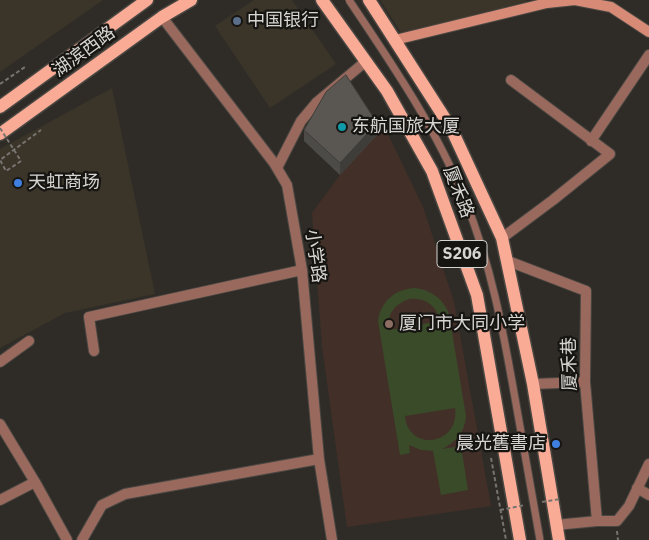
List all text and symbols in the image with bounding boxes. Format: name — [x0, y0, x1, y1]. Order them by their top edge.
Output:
place label: 中国银行 — [247, 10, 319, 32]
marker: 中国银行 — [231, 15, 243, 27]
street label: 湖滨西路 — [49, 22, 119, 82]
place label: 东航国旅大厦 — [352, 116, 460, 138]
marker: 东航国旅大厦 — [336, 121, 348, 133]
street label: 厦禾路 — [438, 163, 478, 221]
place label: 天虹商场 — [28, 172, 100, 194]
marker: 天虹商场 — [12, 177, 24, 189]
street label: 小学路 — [301, 228, 329, 284]
road number: S206 — [437, 240, 487, 268]
place label: 厦门市大同小学 — [399, 313, 525, 335]
marker: 厦门市大同小学 — [383, 318, 395, 330]
street label: 厦禾巷 — [559, 337, 581, 391]
place label: 晨光舊書店 — [456, 433, 546, 455]
marker: 晨光舊書店 — [550, 438, 562, 450]

